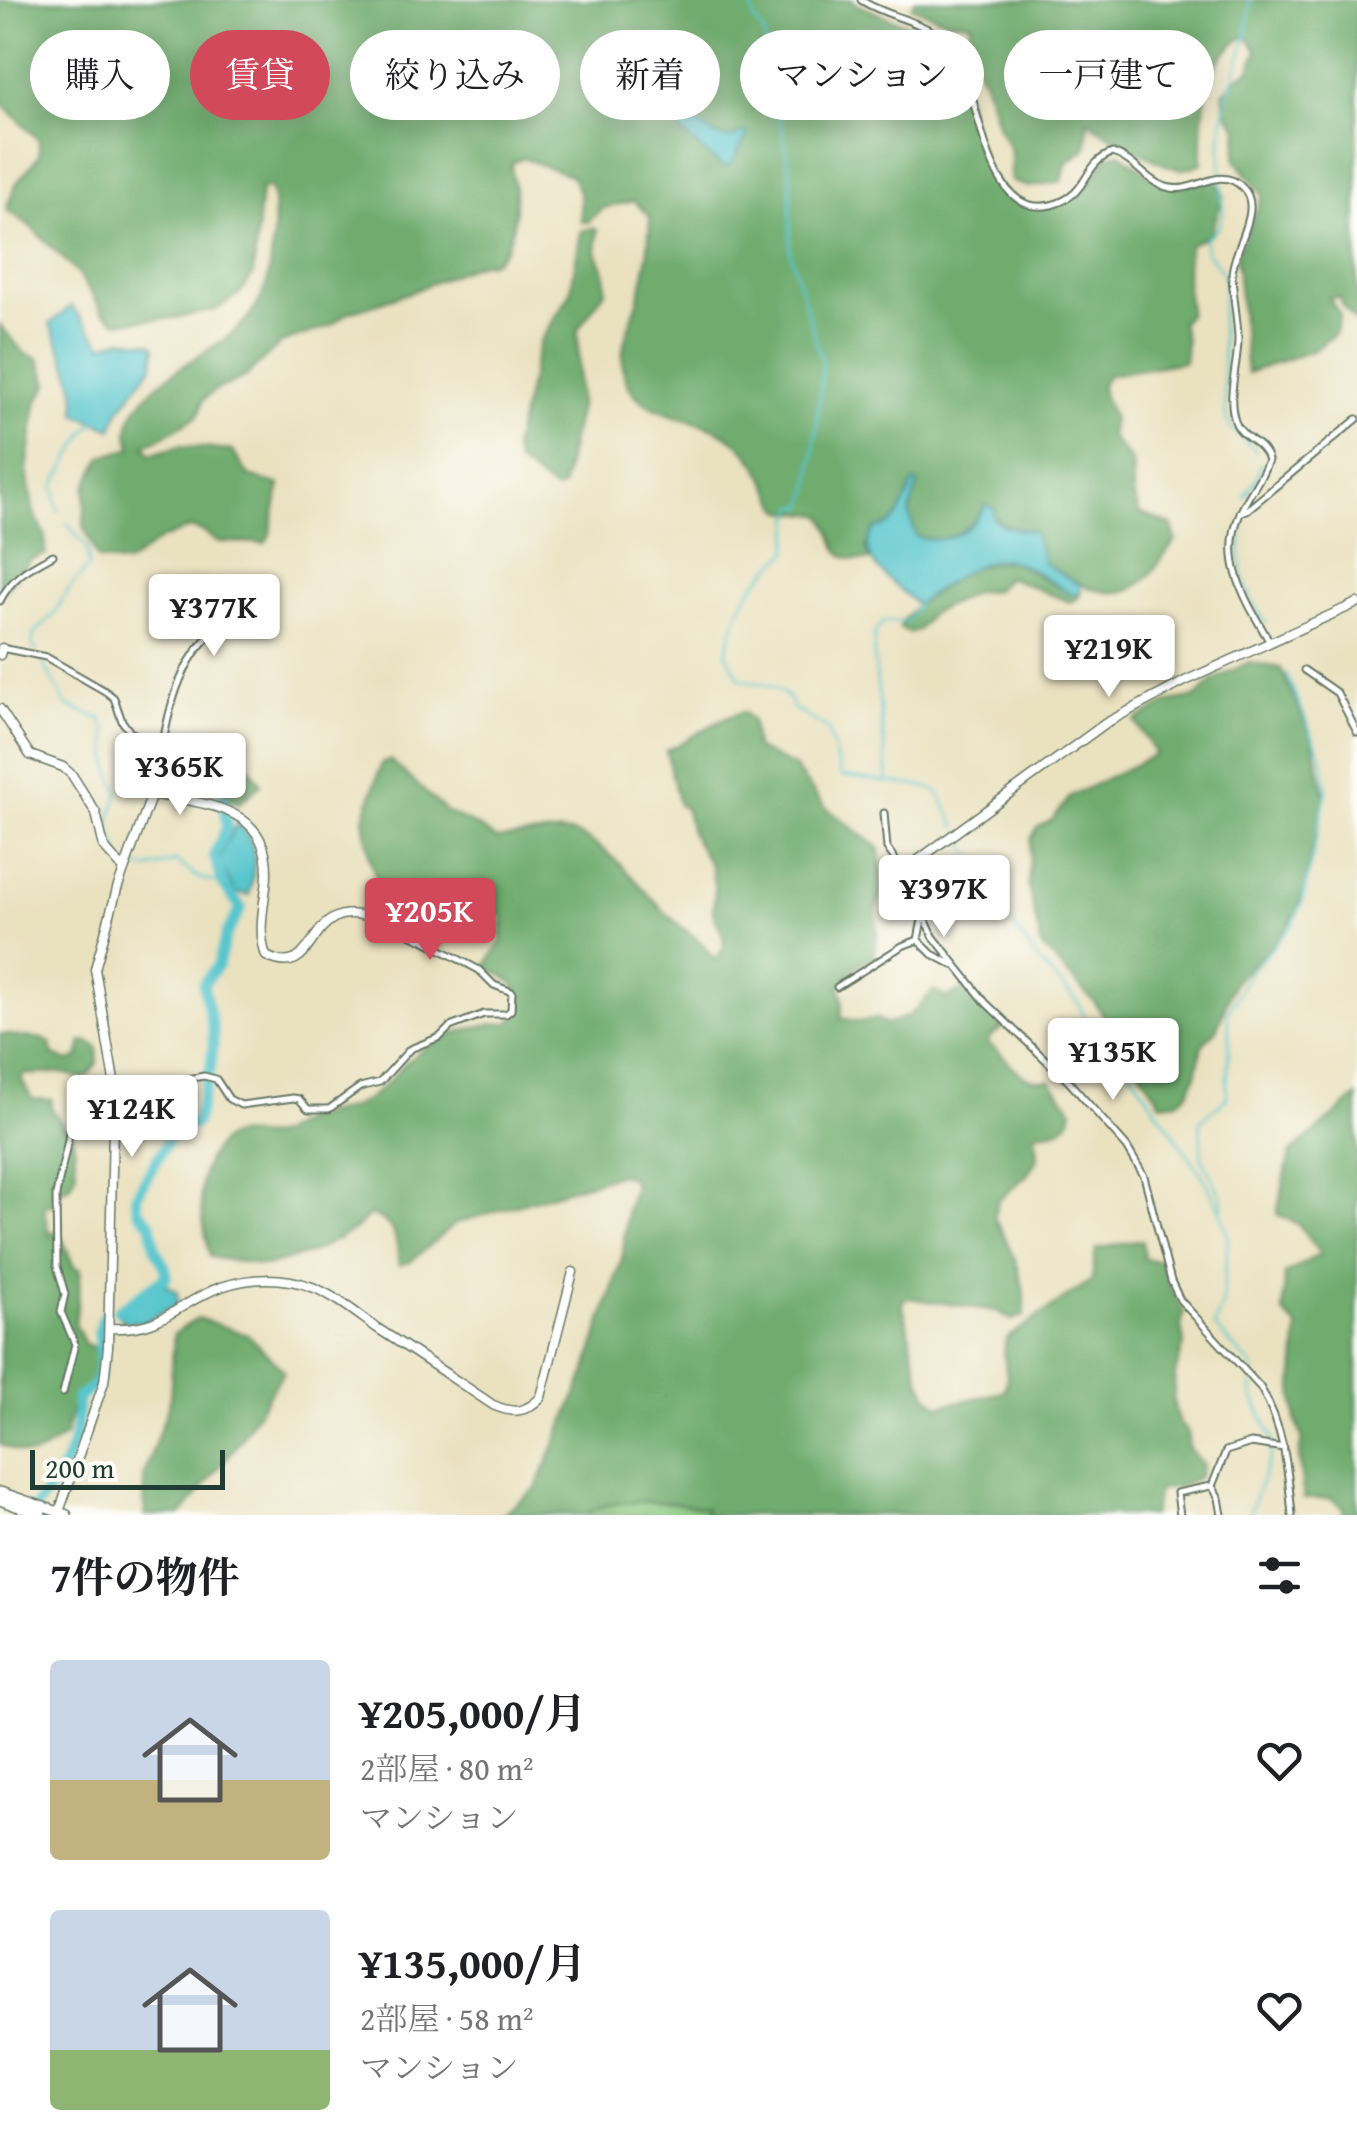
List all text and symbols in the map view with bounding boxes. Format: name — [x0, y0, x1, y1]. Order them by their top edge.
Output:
chip: 購入 — [30, 30, 170, 120]
chip: 賃貸 — [190, 30, 330, 120]
chip: 絞り込み — [350, 30, 560, 120]
chip: 新着 — [580, 30, 720, 120]
chip: マンション — [740, 30, 984, 120]
chip: 一戸建て — [1004, 30, 1214, 120]
pin: ¥377K — [144, 574, 284, 659]
text: ¥377K — [171, 583, 257, 630]
pin: ¥219K — [1039, 615, 1179, 700]
text: ¥219K — [1066, 624, 1152, 671]
pin: ¥365K — [110, 733, 250, 818]
text: ¥365K — [137, 742, 223, 789]
pin: ¥397K — [874, 855, 1014, 940]
text: ¥397K — [901, 864, 987, 911]
pin: ¥205K — [360, 878, 500, 963]
text: ¥205K — [387, 887, 473, 934]
pin: ¥135K — [1043, 1018, 1183, 1103]
text: ¥135K — [1070, 1027, 1156, 1074]
pin: ¥124K — [62, 1075, 202, 1160]
text: ¥124K — [89, 1084, 175, 1131]
scale bar — [30, 1445, 225, 1490]
text: 200 m — [45, 1447, 114, 1488]
text: 7件の物件 — [50, 1546, 240, 1607]
icon: filters — [1252, 1548, 1307, 1603]
text: ¥205,000/月 — [360, 1682, 586, 1743]
icon: home — [130, 1700, 250, 1820]
icon: heart — [1252, 1733, 1307, 1788]
text: 2部屋 · 80 m² — [360, 1745, 534, 1792]
text: マンション — [360, 1794, 519, 1841]
text: ¥135,000/月 — [360, 1932, 586, 1993]
icon: home — [130, 1950, 250, 2070]
icon: heart — [1252, 1983, 1307, 2038]
text: 2部屋 · 58 m² — [360, 1995, 534, 2042]
text: マンション — [360, 2044, 519, 2091]

